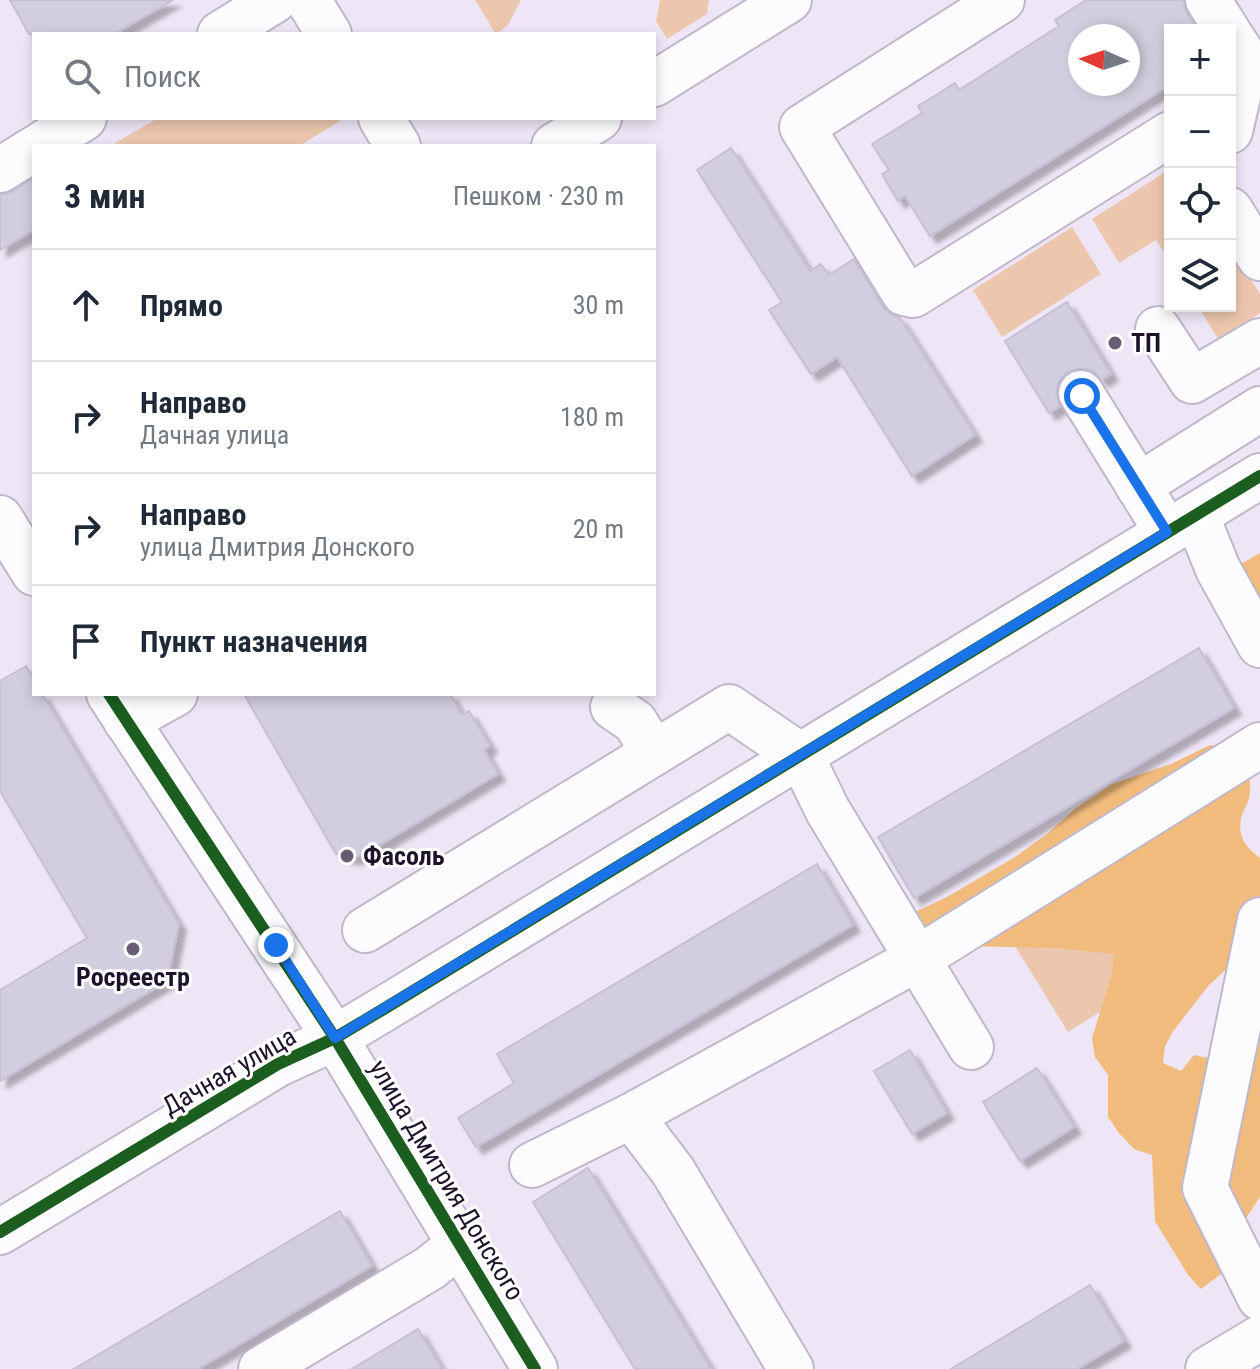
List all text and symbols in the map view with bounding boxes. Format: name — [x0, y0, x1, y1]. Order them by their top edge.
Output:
north arrow — [1068, 24, 1140, 96]
map controls — [1164, 24, 1236, 312]
button: + — [1164, 24, 1236, 96]
search box — [32, 32, 656, 120]
icon: search — [60, 54, 104, 98]
text: Поиск — [124, 59, 201, 94]
button: − — [1164, 96, 1236, 168]
button: locate — [1164, 168, 1236, 240]
text: 3 мин — [64, 176, 146, 216]
text: Пешком · 230 m — [453, 181, 624, 211]
button: layers — [1164, 240, 1236, 312]
icon: ahead — [64, 283, 108, 327]
text: Прямо — [140, 288, 223, 323]
text: 30 m — [573, 290, 624, 320]
place label: ТП — [1131, 328, 1161, 358]
marker: ТП — [1106, 334, 1124, 352]
route start — [1064, 378, 1100, 414]
text: Направо — [140, 385, 246, 420]
icon: right — [64, 395, 108, 439]
text: 180 m — [560, 402, 624, 432]
text: Дачная улица — [140, 420, 289, 450]
text: Направо — [140, 497, 246, 532]
icon: right — [64, 507, 108, 551]
text: 20 m — [573, 514, 624, 544]
text: улица Дмитрия Донского — [140, 532, 415, 562]
icon: arrive — [64, 619, 108, 663]
text: Пункт назначения — [140, 624, 368, 659]
place label: Фасоль — [363, 841, 445, 871]
marker: Фасоль — [338, 847, 356, 865]
route end — [258, 927, 294, 963]
marker: Росреестр — [124, 940, 142, 958]
place label: Росреестр — [76, 962, 190, 992]
street label: Дачная улица — [157, 1021, 301, 1121]
street label: улица Дмитрия Донского — [363, 1054, 531, 1306]

